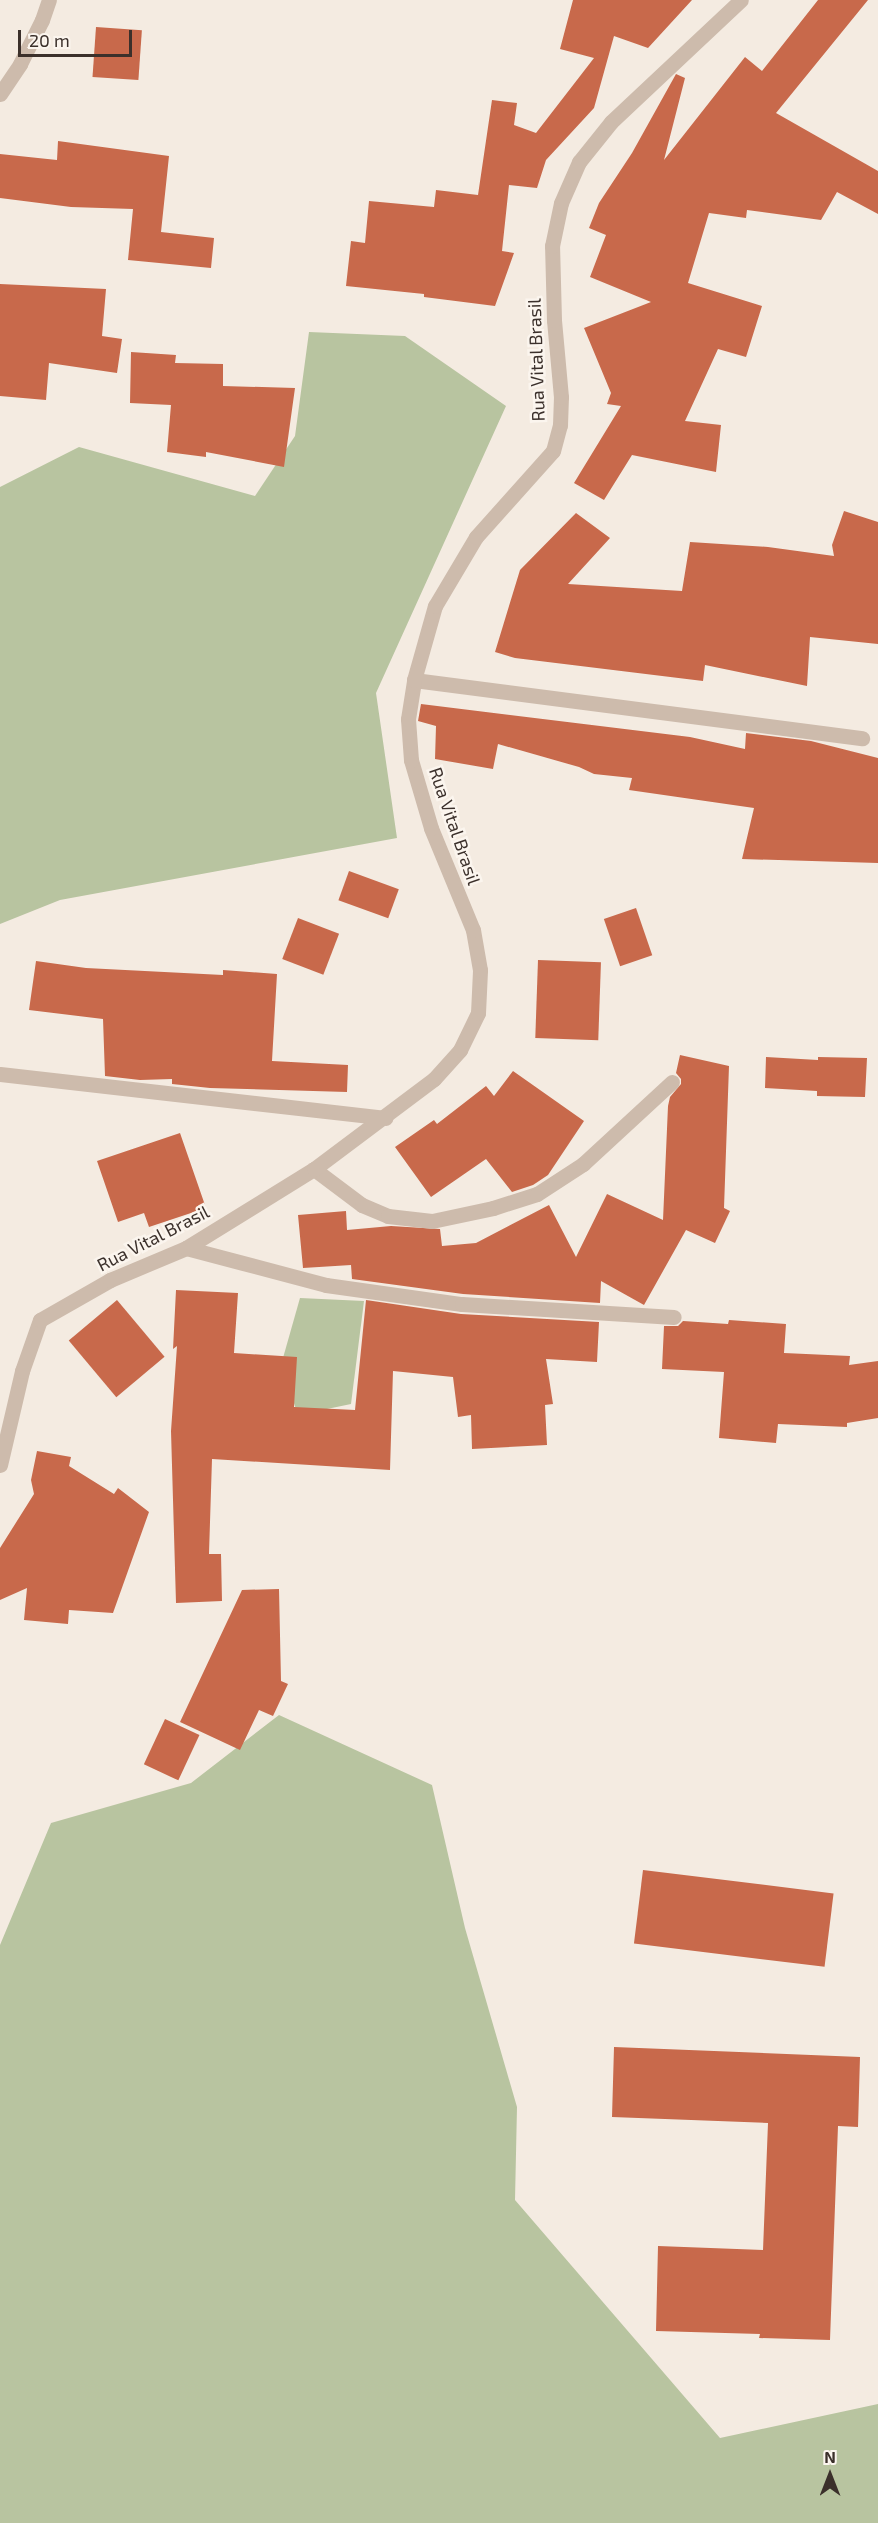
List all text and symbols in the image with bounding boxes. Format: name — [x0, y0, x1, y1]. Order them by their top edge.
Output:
scale bar — [21, 18, 135, 56]
text: 20 m — [29, 29, 70, 51]
street label: Rua Vital Brasil — [523, 298, 549, 422]
street label: Rua Vital Brasil — [425, 764, 485, 888]
street label: Rua Vital Brasil — [93, 1200, 213, 1276]
north arrow — [800, 2445, 860, 2505]
text: N — [824, 2447, 836, 2466]

